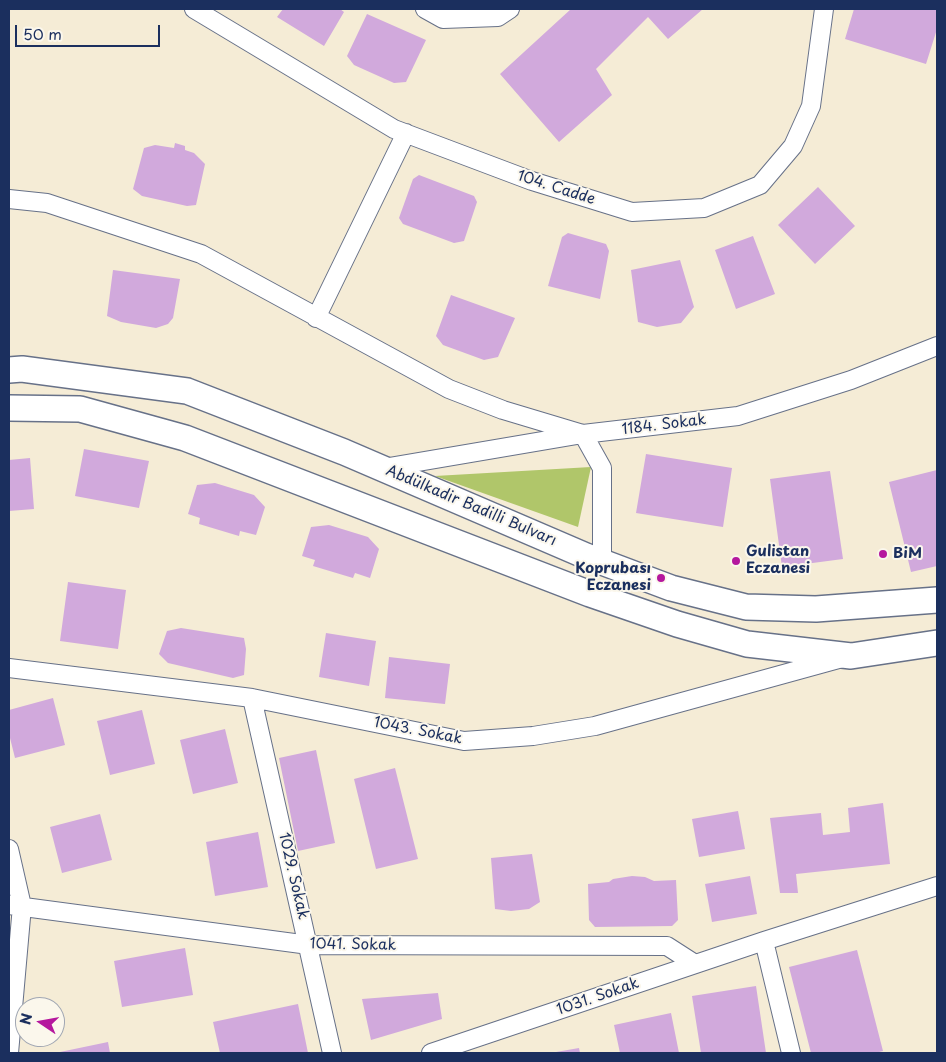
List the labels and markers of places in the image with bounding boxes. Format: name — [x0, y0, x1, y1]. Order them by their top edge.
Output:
place label: Gulistan Eczanesi — [746, 543, 810, 578]
place label: BiM — [893, 545, 922, 563]
marker: BiM — [877, 548, 889, 560]
marker: Gulistan Eczanesi — [730, 555, 742, 567]
place label: Koprubası Eczanesi — [575, 560, 651, 595]
marker: Koprubası Eczanesi — [655, 572, 667, 584]

